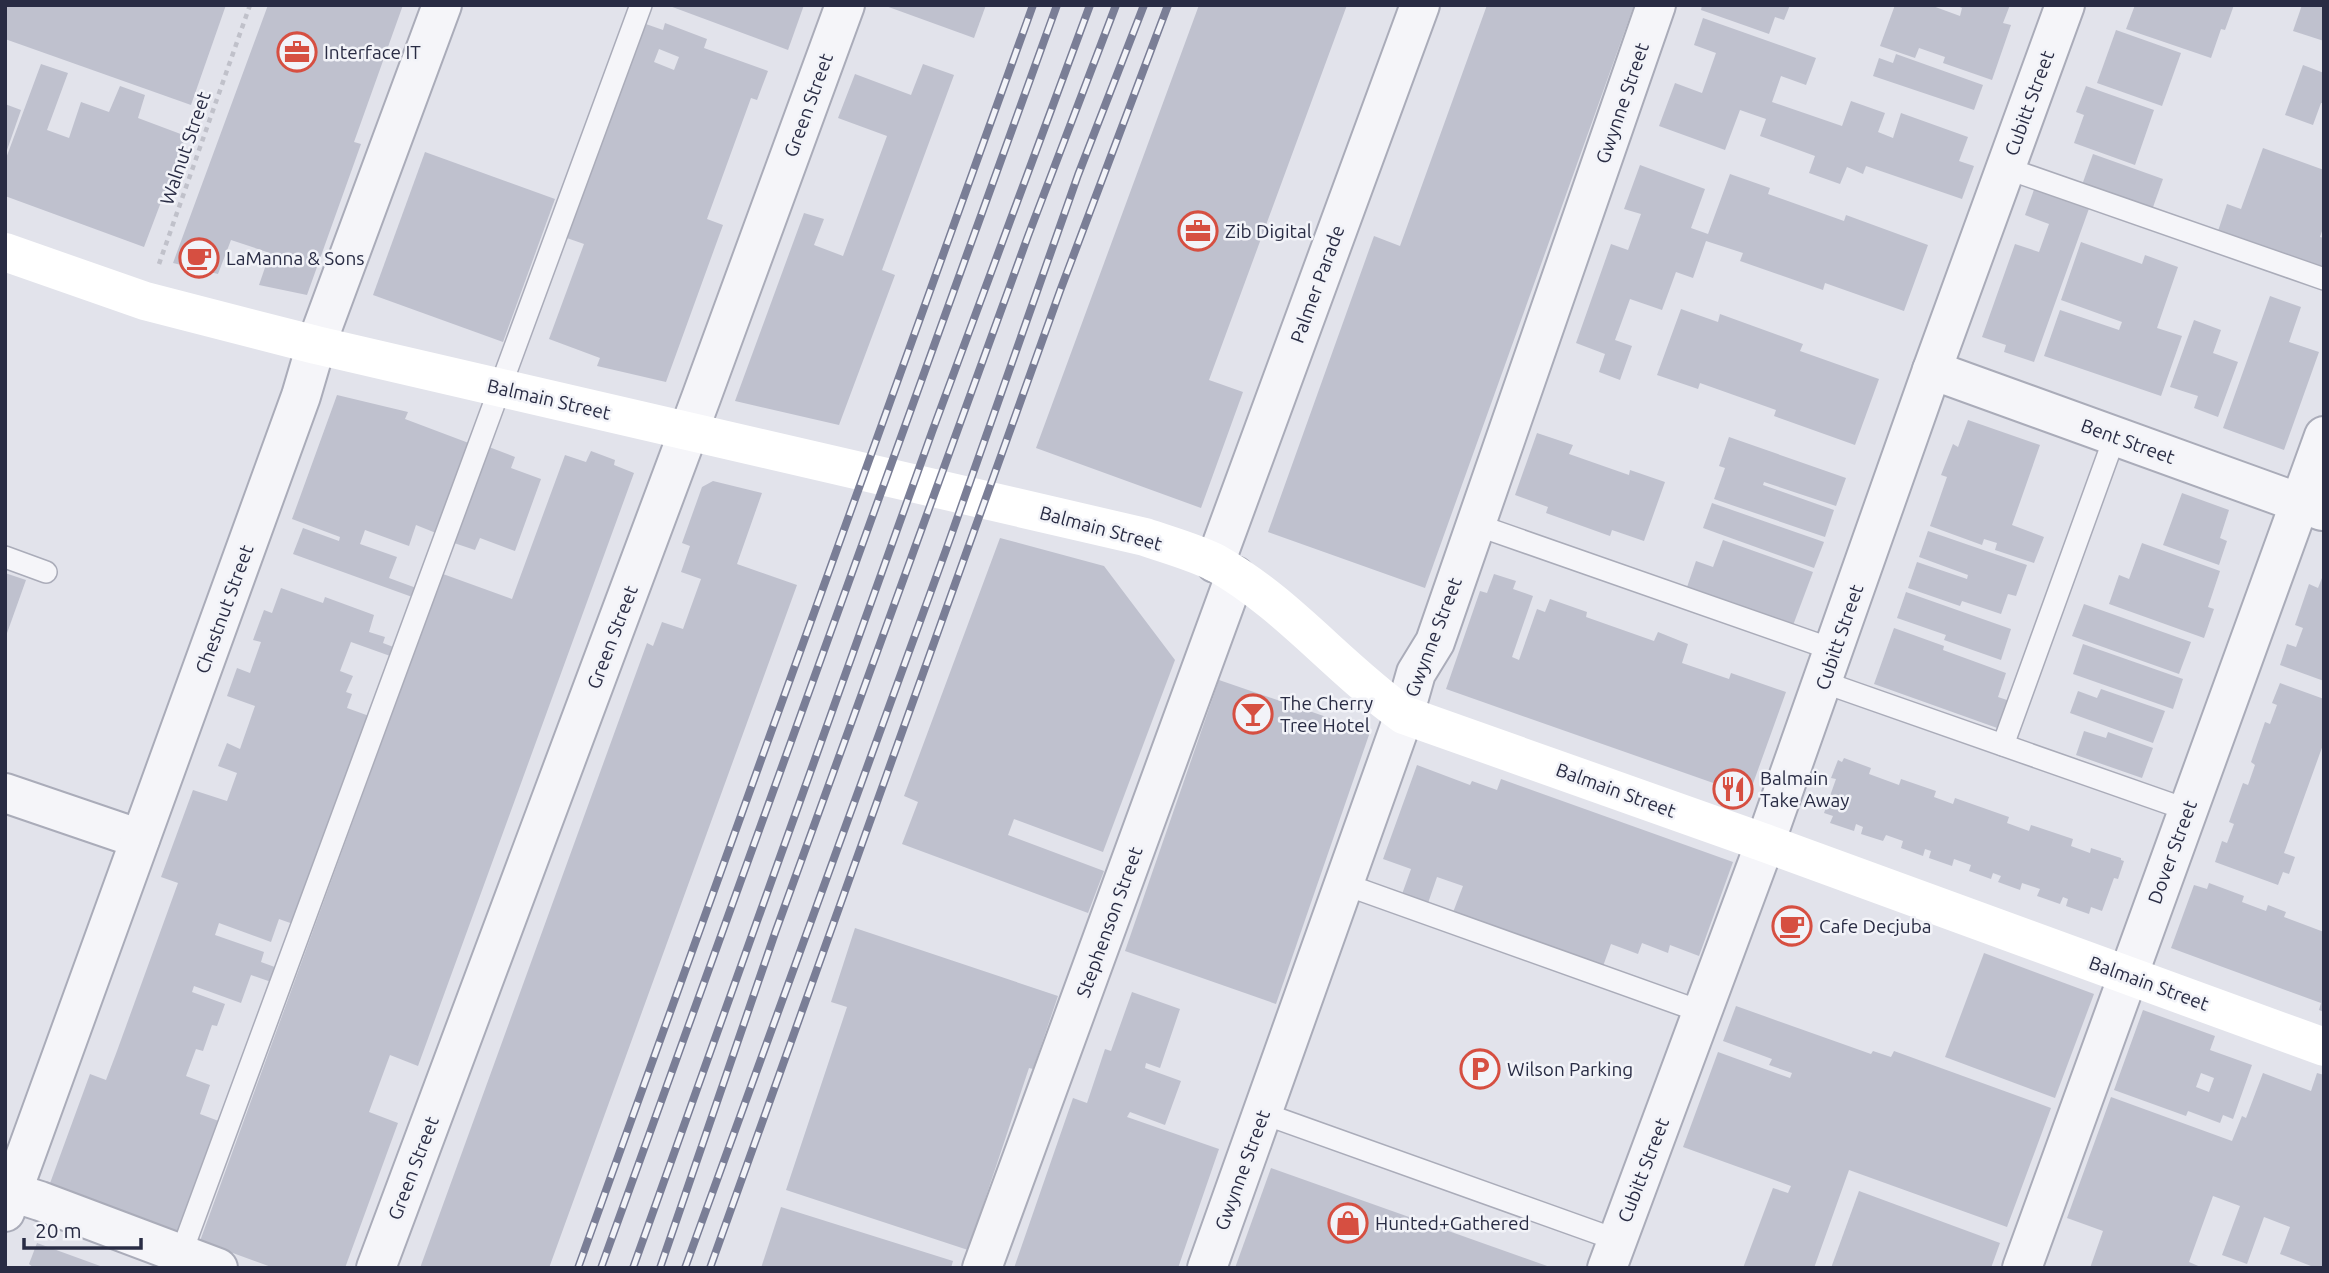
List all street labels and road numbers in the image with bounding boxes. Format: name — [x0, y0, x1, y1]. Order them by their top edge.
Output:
street label: Gwynne Street — [1591, 39, 1653, 166]
street label: Cubitt Street — [2000, 47, 2058, 159]
street label: Green Street — [779, 50, 837, 160]
street label: Walnut Street — [155, 88, 215, 208]
street label: Palmer Parade — [1285, 222, 1349, 346]
street label: Balmain Street — [485, 374, 613, 424]
street label: Bent Street — [2078, 414, 2178, 468]
street label: Balmain Street — [1037, 501, 1165, 555]
street label: Chestnut Street — [191, 541, 258, 676]
street label: Gwynne Street — [1400, 574, 1466, 700]
street label: Cubitt Street — [1811, 581, 1868, 693]
street label: Green Street — [582, 582, 642, 692]
street label: Balmain Street — [1553, 758, 1679, 822]
street label: Dover Street — [2143, 797, 2201, 907]
street label: Stephenson Street — [1072, 843, 1147, 1000]
street label: Balmain Street — [2086, 951, 2212, 1015]
street label: Gwynne Street — [1210, 1106, 1274, 1233]
street label: Green Street — [383, 1113, 443, 1223]
street label: Cubitt Street — [1613, 1114, 1673, 1225]

